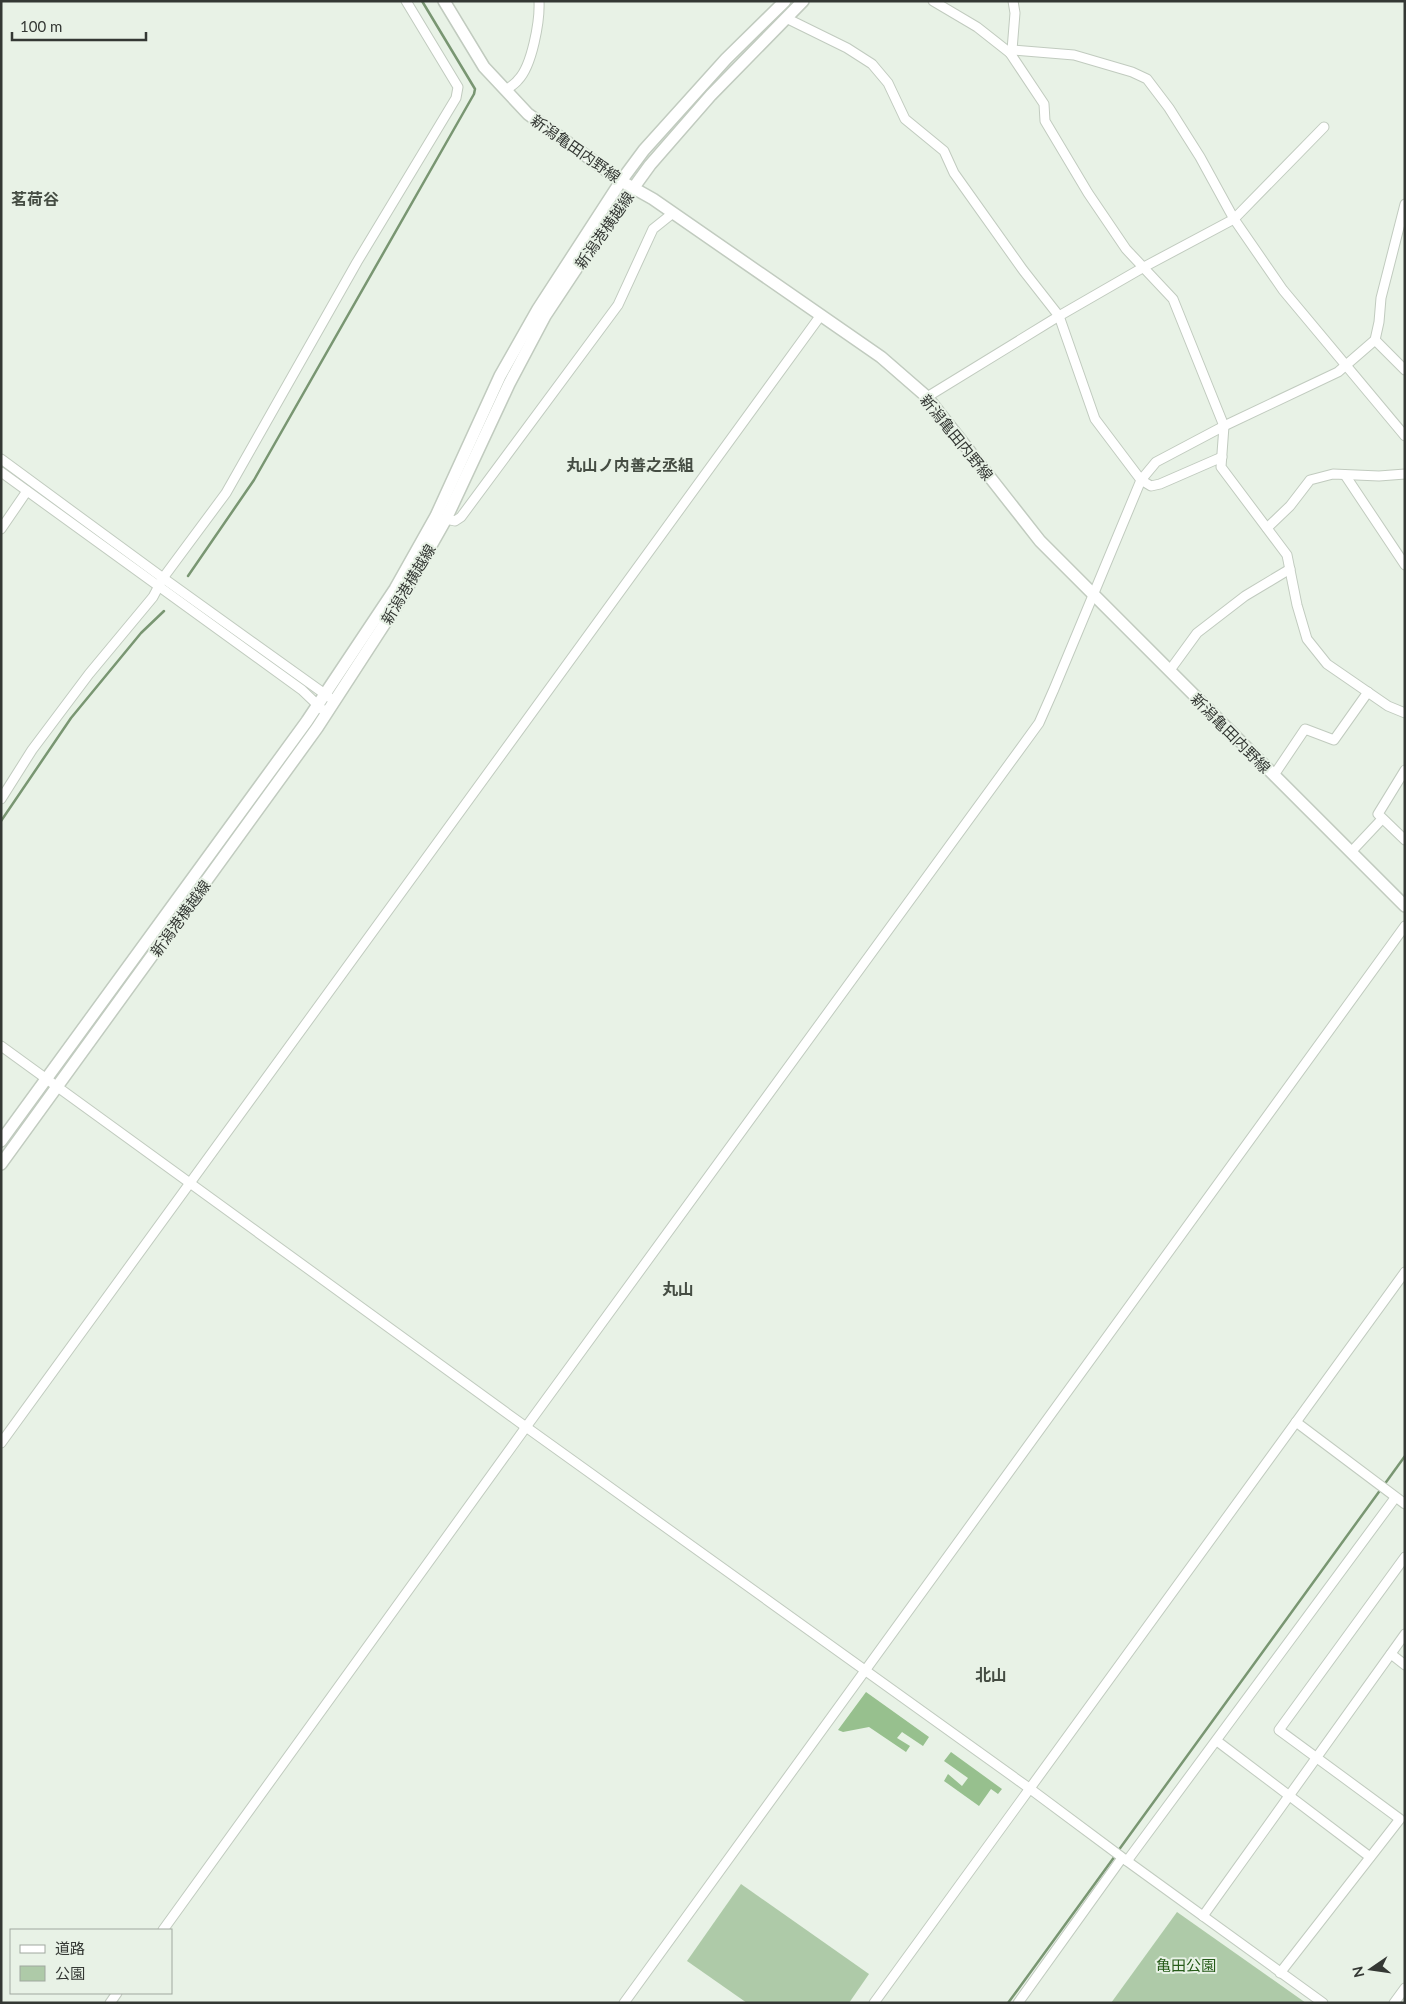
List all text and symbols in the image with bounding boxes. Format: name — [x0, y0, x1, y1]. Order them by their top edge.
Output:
scale bar — [12, 10, 146, 42]
text: 100 m — [20, 17, 62, 35]
street label: 新潟亀田内野線 — [528, 111, 624, 185]
street label: 新潟港横越線 — [571, 188, 637, 272]
district label: 茗荷谷 — [11, 189, 59, 208]
street label: 新潟亀田内野線 — [917, 391, 997, 483]
district label: 丸山ノ内善之丞組 — [566, 455, 694, 474]
street label: 新潟港横越線 — [377, 541, 439, 627]
street label: 新潟亀田内野線 — [1188, 690, 1274, 776]
street label: 新潟港横越線 — [146, 876, 214, 960]
district label: 丸山 — [662, 1279, 694, 1298]
district label: 北山 — [975, 1665, 1007, 1684]
legend — [10, 1929, 172, 1994]
text: 道路 — [55, 1939, 85, 1957]
north arrow — [1346, 1944, 1396, 1994]
park label: 亀田公園 — [1156, 1956, 1216, 1974]
text: 公園 — [55, 1964, 85, 1982]
text: N — [1348, 1965, 1367, 1979]

